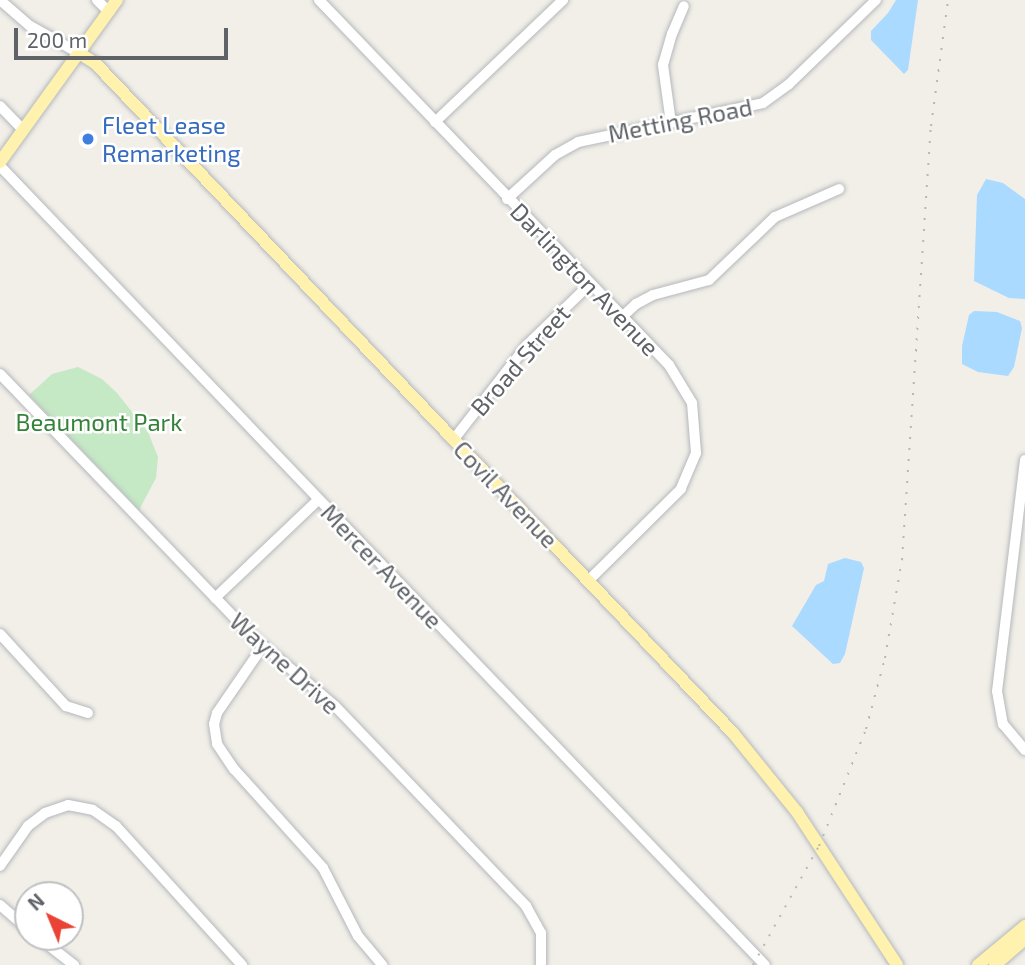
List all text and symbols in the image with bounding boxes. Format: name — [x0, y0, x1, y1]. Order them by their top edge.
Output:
scale bar — [18, 14, 231, 58]
text: 200 m — [27, 27, 87, 52]
street label: Metting Road — [606, 92, 754, 148]
place label: Fleet Lease Remarketing — [102, 111, 241, 167]
marker: Fleet Lease Remarketing — [80, 131, 96, 147]
street label: Darlington Avenue — [505, 196, 665, 362]
street label: Broad Street — [464, 299, 576, 421]
park label: Beaumont Park — [16, 408, 182, 436]
street label: Covil Avenue — [447, 434, 565, 554]
street label: Mercer Avenue — [315, 497, 449, 635]
street label: Wayne Drive — [224, 606, 346, 720]
north arrow — [14, 881, 84, 951]
text: N — [23, 889, 49, 915]

